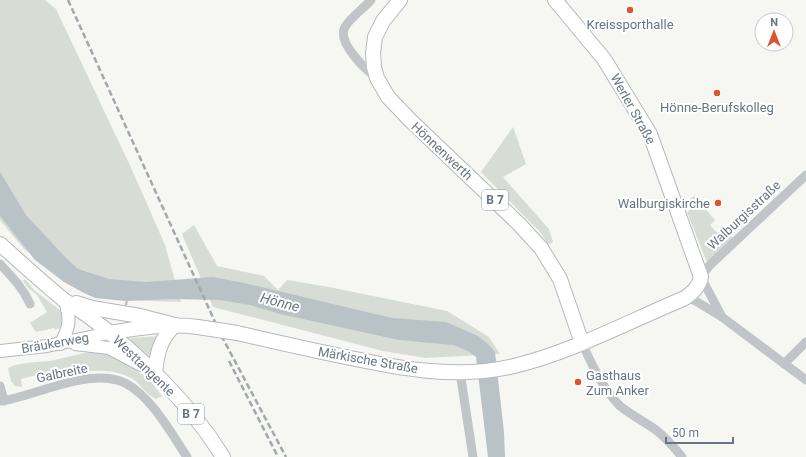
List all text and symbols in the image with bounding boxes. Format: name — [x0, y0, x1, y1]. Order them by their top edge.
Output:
marker: Kreissporthalle — [625, 5, 635, 15]
north arrow — [754, 12, 794, 52]
text: N — [770, 16, 778, 29]
place label: Kreissporthalle — [586, 17, 674, 32]
street label: Werler Straße — [607, 71, 659, 147]
marker: Hönne-Berufskolleg — [712, 88, 722, 98]
place label: Hönne-Berufskolleg — [660, 100, 774, 115]
street label: Hönnenwerth — [408, 119, 476, 183]
street label: Walburgisstraße — [704, 177, 784, 253]
road number: B 7 — [482, 190, 508, 210]
place label: Walburgiskirche — [618, 196, 710, 211]
marker: Walburgiskirche — [713, 198, 723, 208]
water label: Hönne — [259, 289, 301, 315]
street label: Bräukerweg — [20, 330, 90, 356]
street label: Westtangente — [110, 333, 178, 399]
street label: Märkische Straße — [317, 344, 419, 376]
street label: Galbreite — [35, 360, 89, 386]
place label: Gasthaus Zum Anker — [586, 368, 649, 398]
marker: Gasthaus Zum Anker — [573, 377, 583, 387]
road number: B 7 — [178, 404, 204, 424]
scale bar — [666, 419, 733, 445]
text: 50 m — [672, 426, 699, 440]

